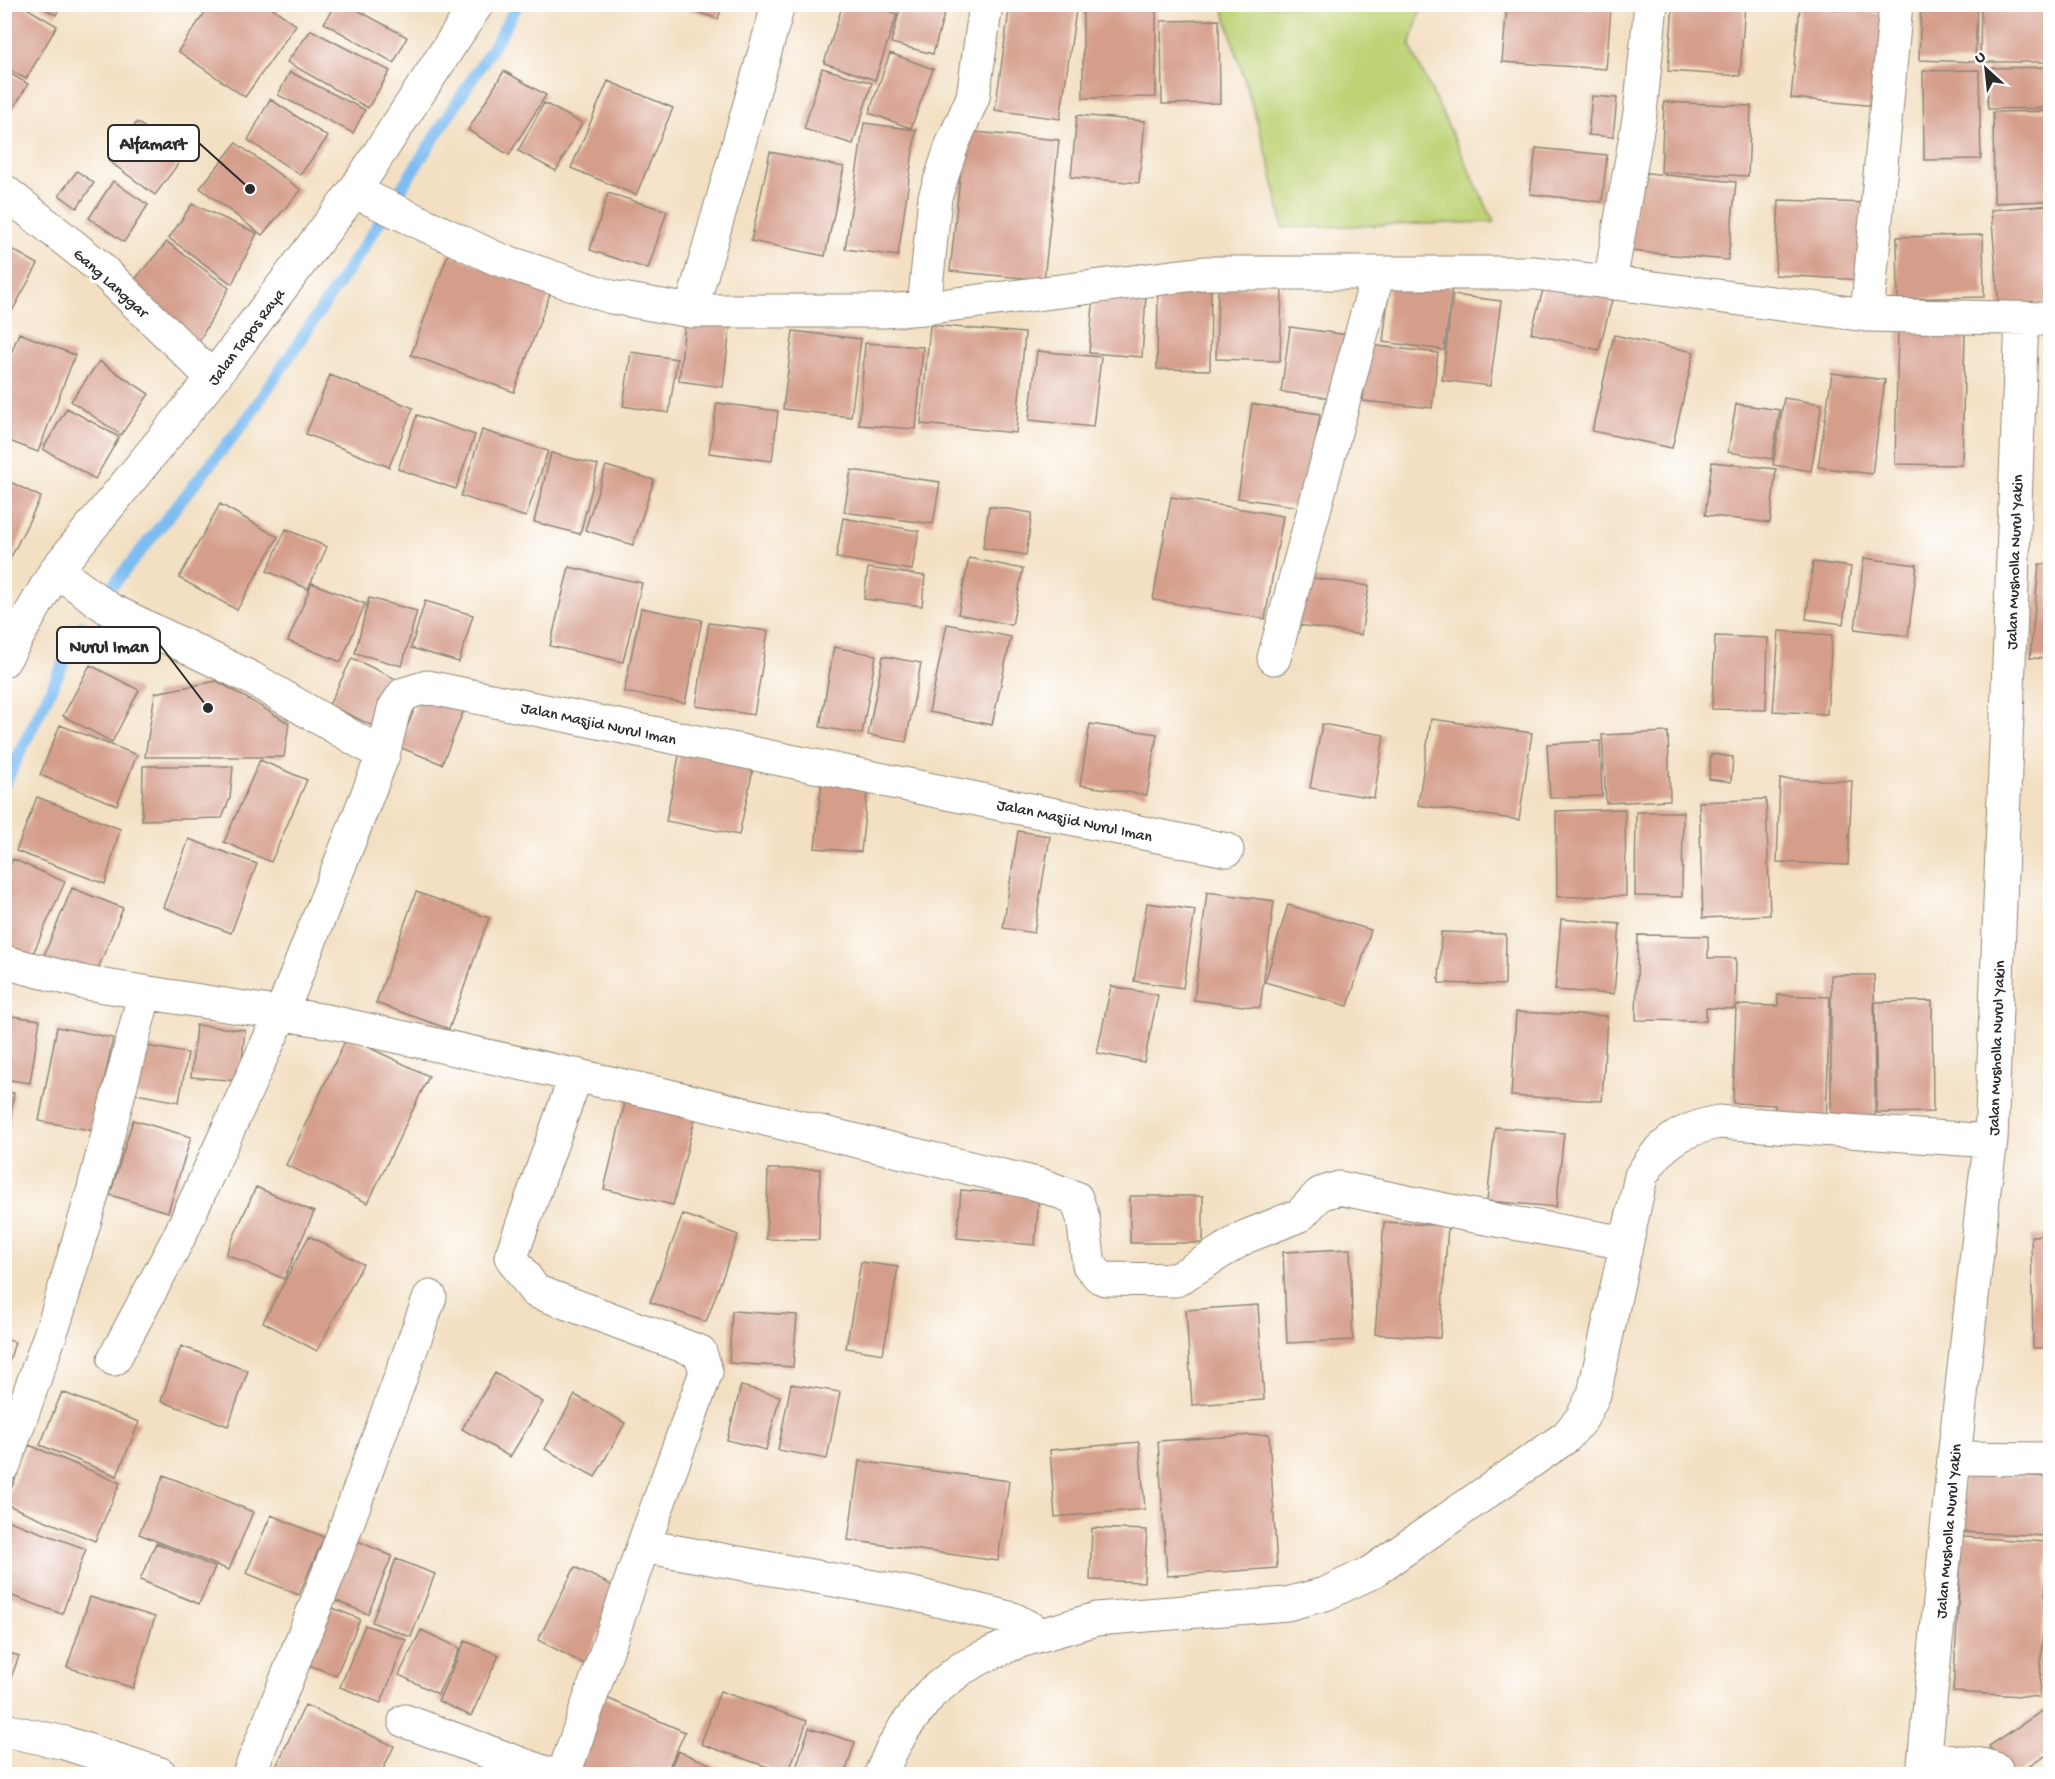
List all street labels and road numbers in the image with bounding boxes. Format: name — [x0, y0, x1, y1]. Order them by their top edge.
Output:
street label: Gang Langgar — [68, 246, 152, 324]
street label: Jalan Tapos Raya — [205, 285, 291, 390]
street label: Jalan Musholla Nurul Yakin — [2004, 474, 2029, 650]
street label: Jalan Masjid Nurul Iman — [519, 700, 678, 751]
street label: Jalan Masjid Nurul Iman — [995, 797, 1154, 848]
street label: Jalan Musholla Nurul Yakin — [1986, 960, 2011, 1136]
street label: Jalan Musholla Nurul Yakin — [1933, 1443, 1968, 1619]

